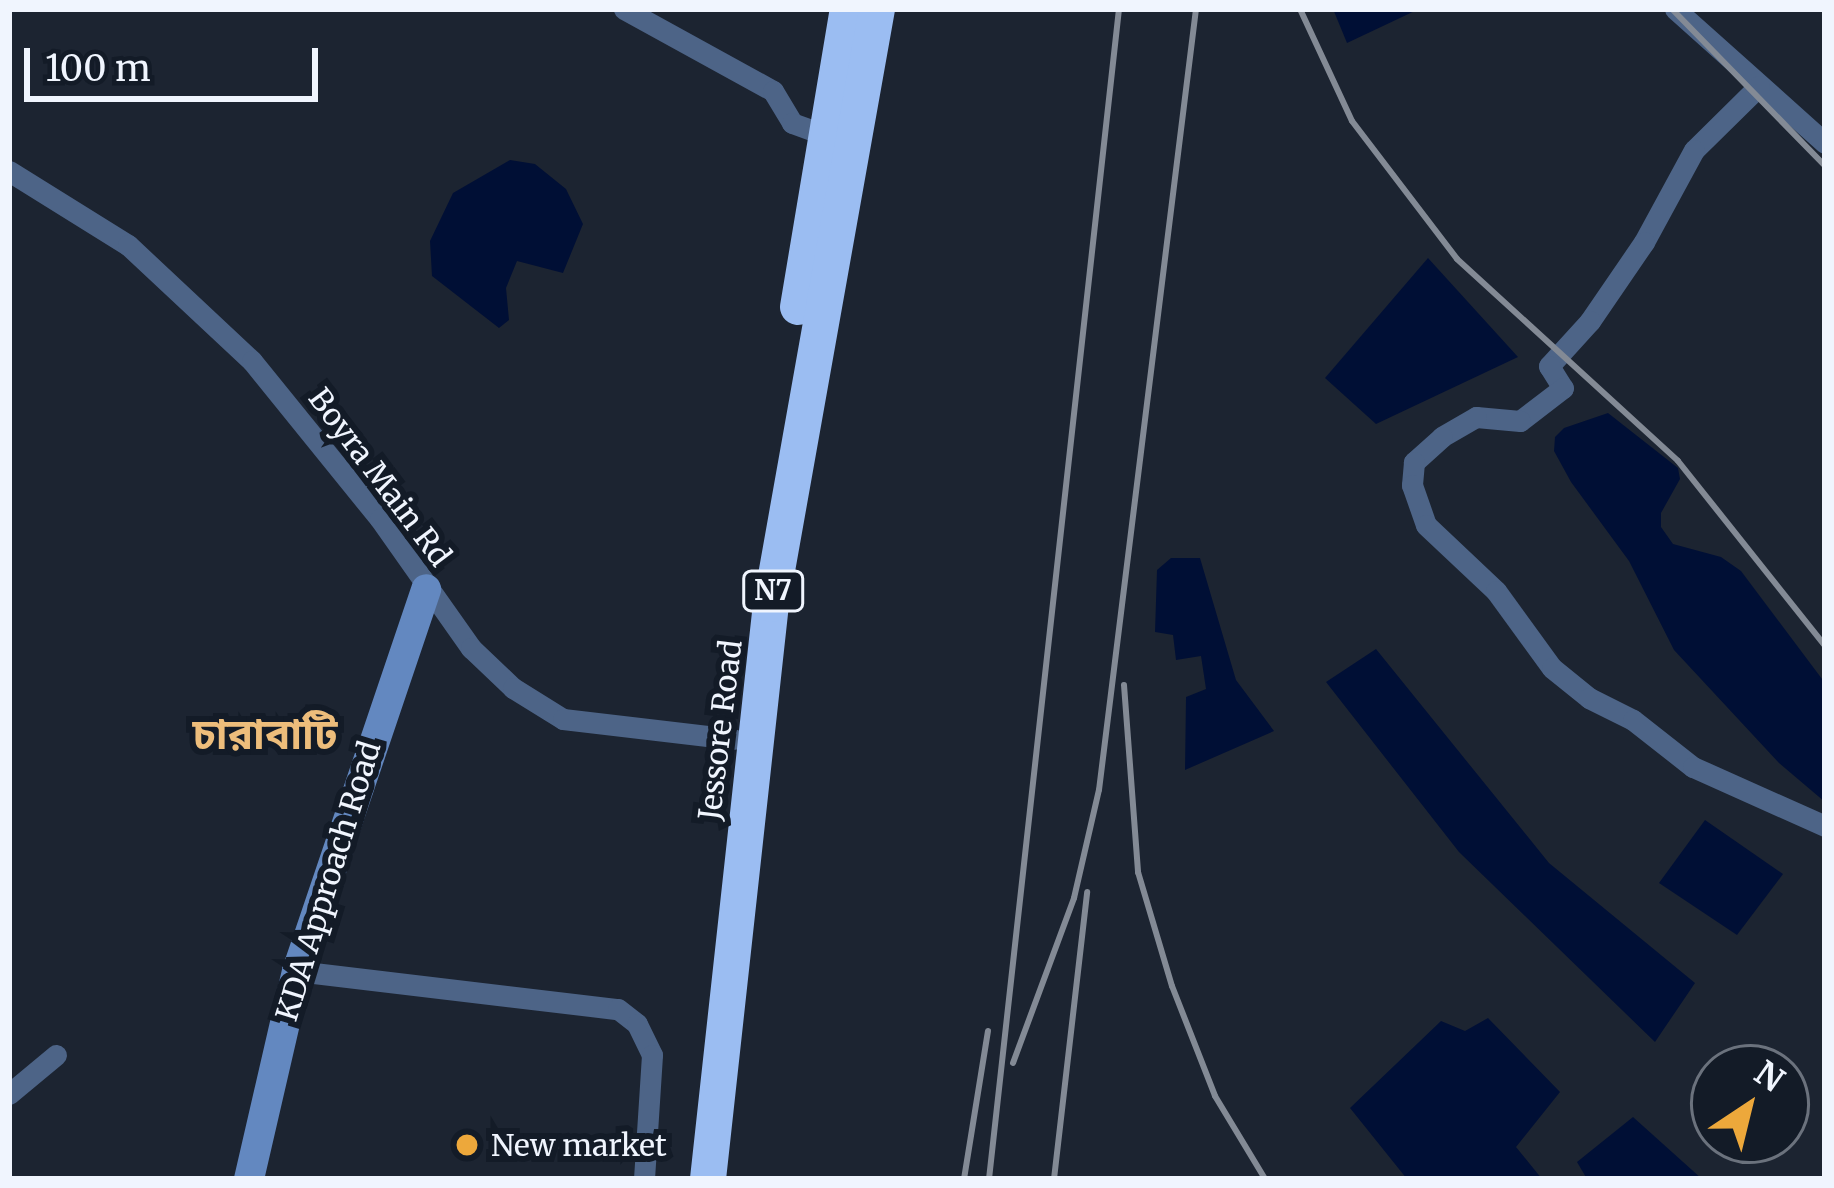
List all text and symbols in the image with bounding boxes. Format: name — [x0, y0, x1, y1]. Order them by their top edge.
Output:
scale bar — [30, 24, 324, 98]
text: 100 m — [45, 46, 151, 91]
street label: Boyra Main Rd — [301, 381, 459, 573]
road number: N7 — [740, 570, 806, 612]
street label: Jessore Road — [691, 638, 749, 822]
district label: চারাবাটি — [193, 709, 337, 759]
street label: KDA Approach Road — [268, 737, 388, 1025]
north arrow — [1690, 1044, 1810, 1164]
text: N — [1747, 1052, 1792, 1101]
place label: New market — [491, 1127, 667, 1163]
marker: New market — [454, 1132, 480, 1158]

